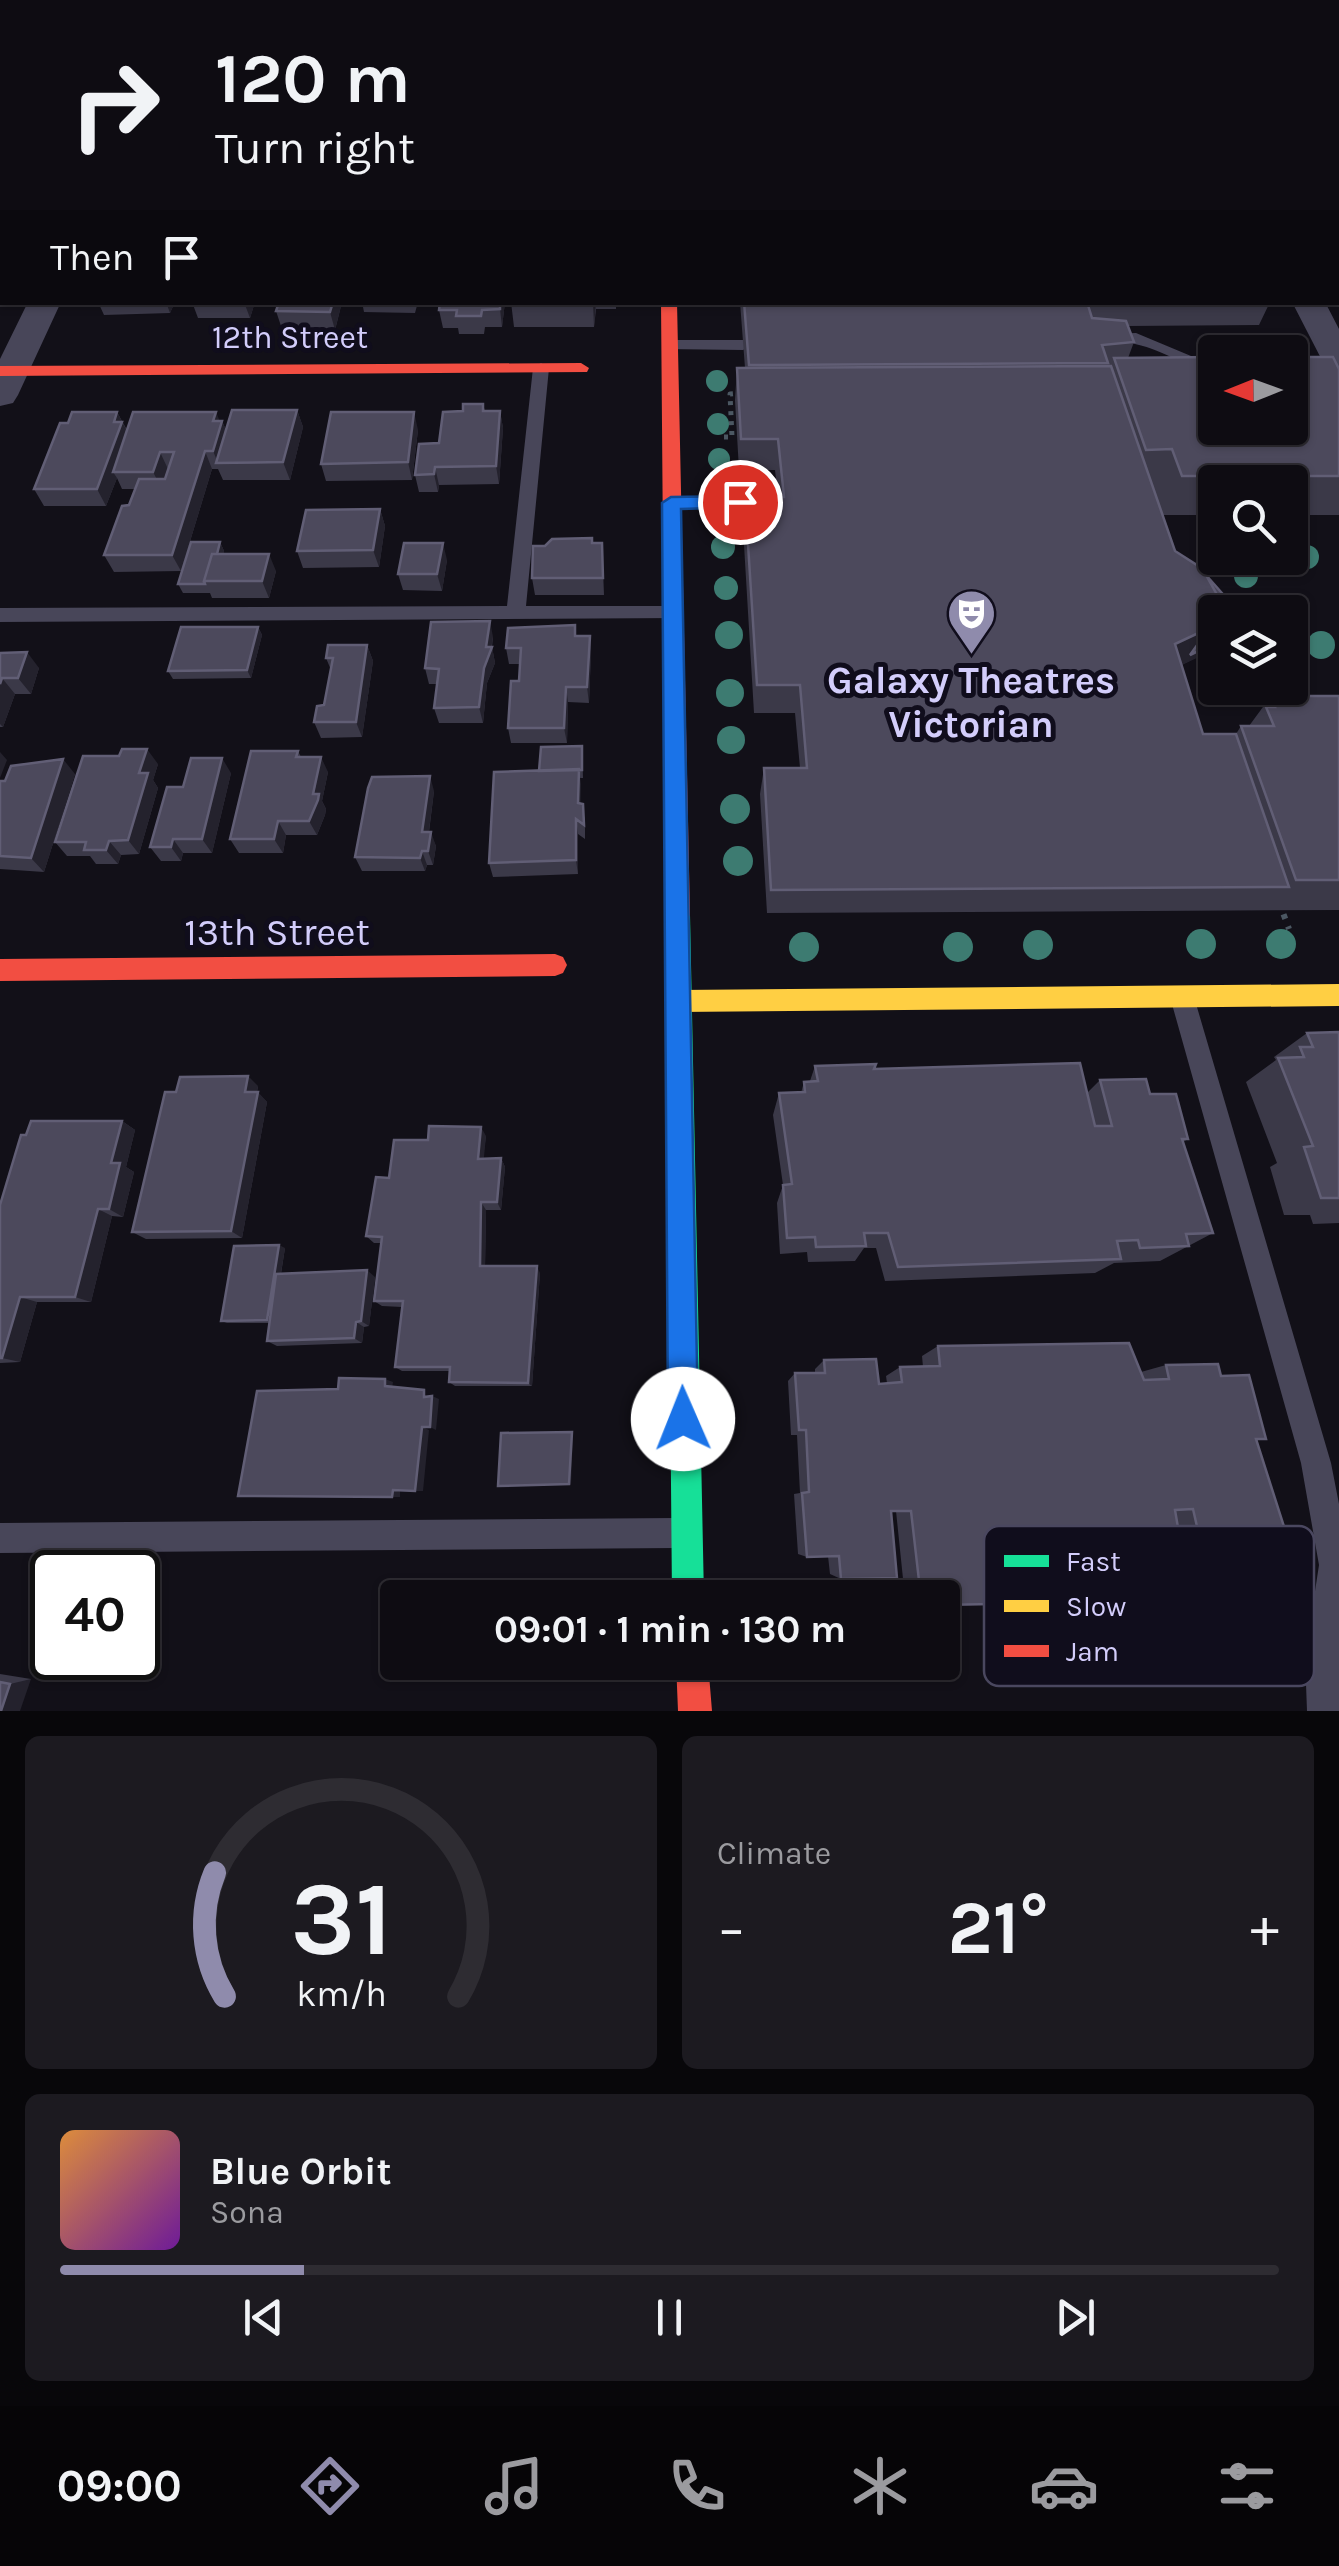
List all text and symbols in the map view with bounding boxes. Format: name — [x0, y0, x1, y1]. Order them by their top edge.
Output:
text: 120 m — [215, 38, 411, 120]
icon: right — [50, 40, 180, 170]
text: Turn right — [215, 122, 415, 174]
icon: arrive — [154, 230, 209, 285]
text: Then — [50, 235, 134, 280]
street label: 12th Street — [212, 319, 368, 356]
north arrow — [1198, 335, 1308, 445]
map controls — [1198, 335, 1308, 705]
pin — [698, 460, 783, 545]
button: search — [1198, 465, 1308, 575]
icon: arrive — [713, 475, 768, 530]
theatre icon: Galaxy Theatres Victorian — [945, 588, 997, 656]
button: layers — [1198, 595, 1308, 705]
place label: Galaxy Theatres Victorian — [827, 658, 1115, 747]
street label: 13th Street — [184, 910, 370, 955]
position arrow — [631, 1367, 735, 1471]
legend — [984, 1526, 1314, 1686]
text: Fast — [1066, 1545, 1121, 1578]
speed limit sign: 40 — [30, 1550, 160, 1680]
text: Slow — [1066, 1590, 1126, 1623]
text: 09:01 · 1 min · 130 m — [494, 1607, 846, 1652]
text: Jam — [1066, 1635, 1119, 1668]
text: Climate — [717, 1835, 831, 1872]
text: 31 — [290, 1859, 392, 1980]
text: 21° — [947, 1884, 1049, 1972]
text: − — [717, 1896, 746, 1960]
text: + — [1250, 1896, 1279, 1960]
text: km/h — [296, 1973, 386, 2015]
text: Blue Orbit — [210, 2149, 391, 2194]
text: Sona — [210, 2194, 284, 2231]
icon: previous — [236, 2290, 291, 2345]
icon: pause — [642, 2290, 697, 2345]
icon: next — [1048, 2290, 1103, 2345]
icon: directions — [295, 2451, 365, 2521]
icon: music — [479, 2451, 549, 2521]
icon: phone — [662, 2451, 732, 2521]
icon: climate — [845, 2451, 915, 2521]
icon: car — [1029, 2451, 1099, 2521]
icon: filters — [1212, 2451, 1282, 2521]
text: 09:00 — [57, 2460, 182, 2512]

